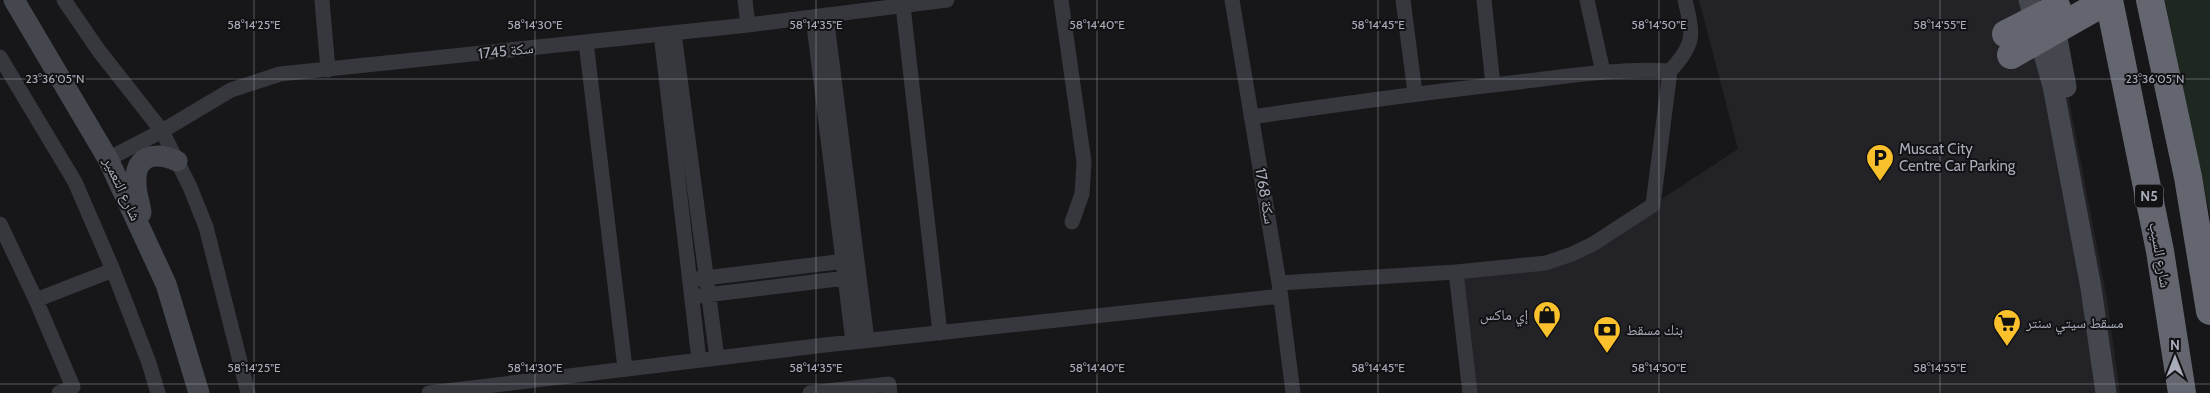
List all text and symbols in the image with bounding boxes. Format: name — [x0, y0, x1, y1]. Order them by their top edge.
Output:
text: 58°14'25"E — [227, 17, 281, 32]
text: 58°14'30"E — [507, 17, 563, 32]
text: 58°14'35"E — [789, 17, 843, 32]
text: 58°14'40"E — [1069, 17, 1125, 32]
text: 58°14'45"E — [1351, 17, 1405, 32]
text: 58°14'50"E — [1631, 17, 1687, 32]
text: 58°14'55"E — [1913, 17, 1967, 32]
street label: سكة 1745 — [477, 39, 535, 63]
text: 23°36'05"N — [26, 71, 84, 86]
text: 23°36'05"N — [2126, 71, 2184, 86]
place label: Muscat City Centre Car Parking — [1899, 140, 2016, 175]
parking icon: Muscat City Centre Car Parking — [1865, 143, 1895, 182]
street label: شارع التعمير — [98, 154, 145, 224]
street label: سكة 1768 — [1251, 167, 1279, 226]
road number: N5 — [2135, 185, 2163, 208]
street label: شارع السيب — [2144, 221, 2175, 289]
shop icon: إي ماكس — [1532, 300, 1562, 339]
place label: إي ماكس — [1480, 306, 1528, 327]
supermarket icon: مسقط سيتي سنتر — [1992, 308, 2022, 347]
place label: مسقط سيتي سنتر — [2025, 314, 2124, 335]
bank icon: بنك مسقط — [1592, 315, 1622, 354]
place label: بنك مسقط — [1626, 321, 1683, 339]
north arrow — [2150, 333, 2200, 383]
text: N — [2170, 336, 2180, 354]
text: 58°14'25"E — [227, 360, 281, 375]
text: 58°14'30"E — [507, 360, 563, 375]
text: 58°14'35"E — [789, 360, 843, 375]
text: 58°14'40"E — [1069, 360, 1125, 375]
text: 58°14'45"E — [1351, 360, 1405, 375]
text: 58°14'50"E — [1631, 360, 1687, 375]
text: 58°14'55"E — [1913, 360, 1967, 375]

